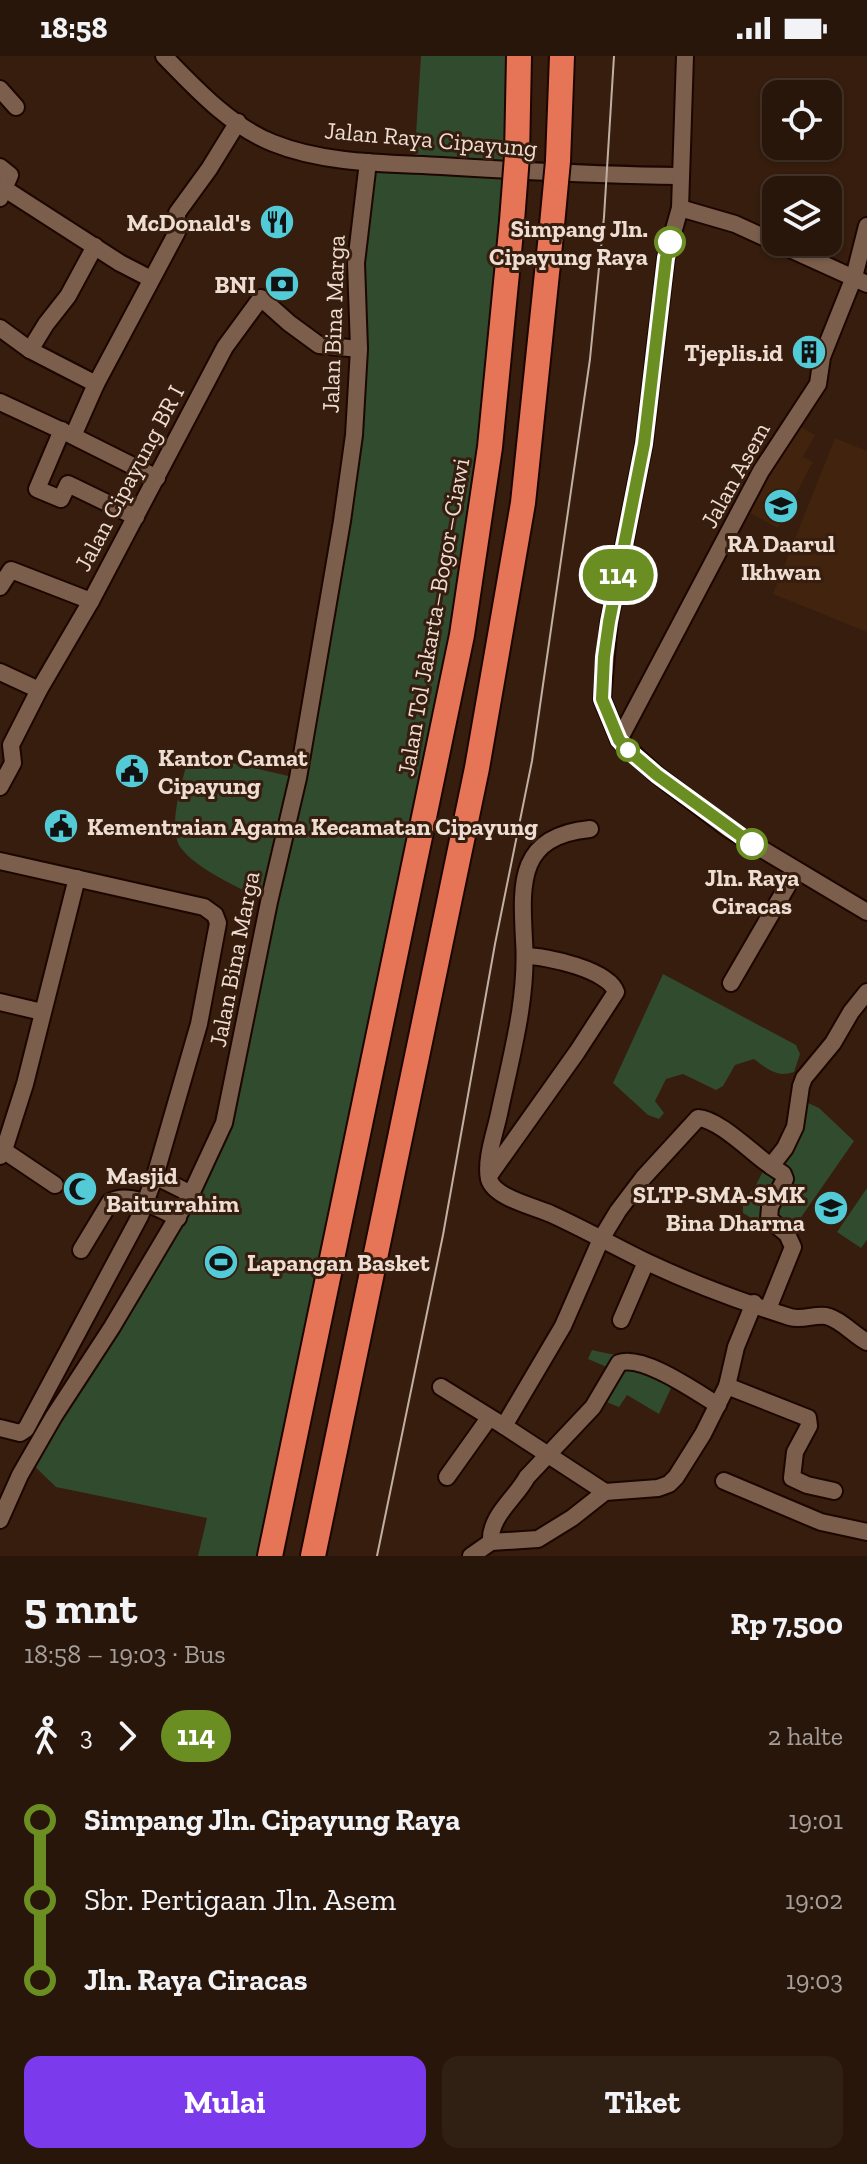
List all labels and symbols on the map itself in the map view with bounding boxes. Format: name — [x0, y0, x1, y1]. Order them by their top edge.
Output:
street label: Jalan Raya Cipayung — [323, 115, 539, 163]
restaurant icon: McDonald's — [258, 203, 296, 241]
place label: McDonald's — [127, 208, 251, 237]
place label: Simpang Jln. Cipayung Raya — [489, 214, 648, 271]
marker: Simpang Jln. Cipayung Raya — [655, 227, 685, 257]
street label: Jalan Bina Marga — [315, 234, 351, 414]
bank icon: BNI — [263, 265, 301, 303]
place label: BNI — [214, 270, 256, 299]
building icon: Tjeplis.id — [790, 333, 828, 371]
place label: Tjeplis.id — [684, 338, 783, 367]
street label: Jalan Cipayung BR I — [68, 380, 190, 576]
street label: Jalan Asem — [694, 417, 776, 533]
street label: Jalan Tol Jakarta–Bogor–Ciawi — [391, 456, 475, 778]
school or university icon: RA Daarul Ikhwan — [762, 487, 800, 525]
place label: RA Daarul Ikhwan — [727, 529, 835, 586]
line badge: 114 — [572, 549, 664, 601]
unlabelled marker — [617, 739, 639, 761]
place label: Kantor Camat Cipayung — [158, 743, 308, 800]
public building icon: Kantor Camat Cipayung — [113, 752, 151, 790]
public building icon: Kementraian Agama Kecamatan Cipayung — [42, 807, 80, 845]
place label: Kementraian Agama Kecamatan Cipayung — [87, 812, 538, 841]
marker: Jln. Raya Ciracas — [737, 829, 767, 859]
place label: Jln. Raya Ciracas — [705, 863, 799, 920]
street label: Jalan Bina Marga — [203, 868, 265, 1049]
place label: Masjid Baiturrahim — [106, 1161, 239, 1218]
mosque icon: Masjid Baiturrahim — [61, 1170, 99, 1208]
place label: SLTP-SMA-SMK Bina Dharma — [633, 1180, 805, 1237]
school or university icon: SLTP-SMA-SMK Bina Dharma — [812, 1189, 850, 1227]
sports icon: Lapangan Basket — [202, 1243, 240, 1281]
place label: Lapangan Basket — [247, 1248, 430, 1277]

